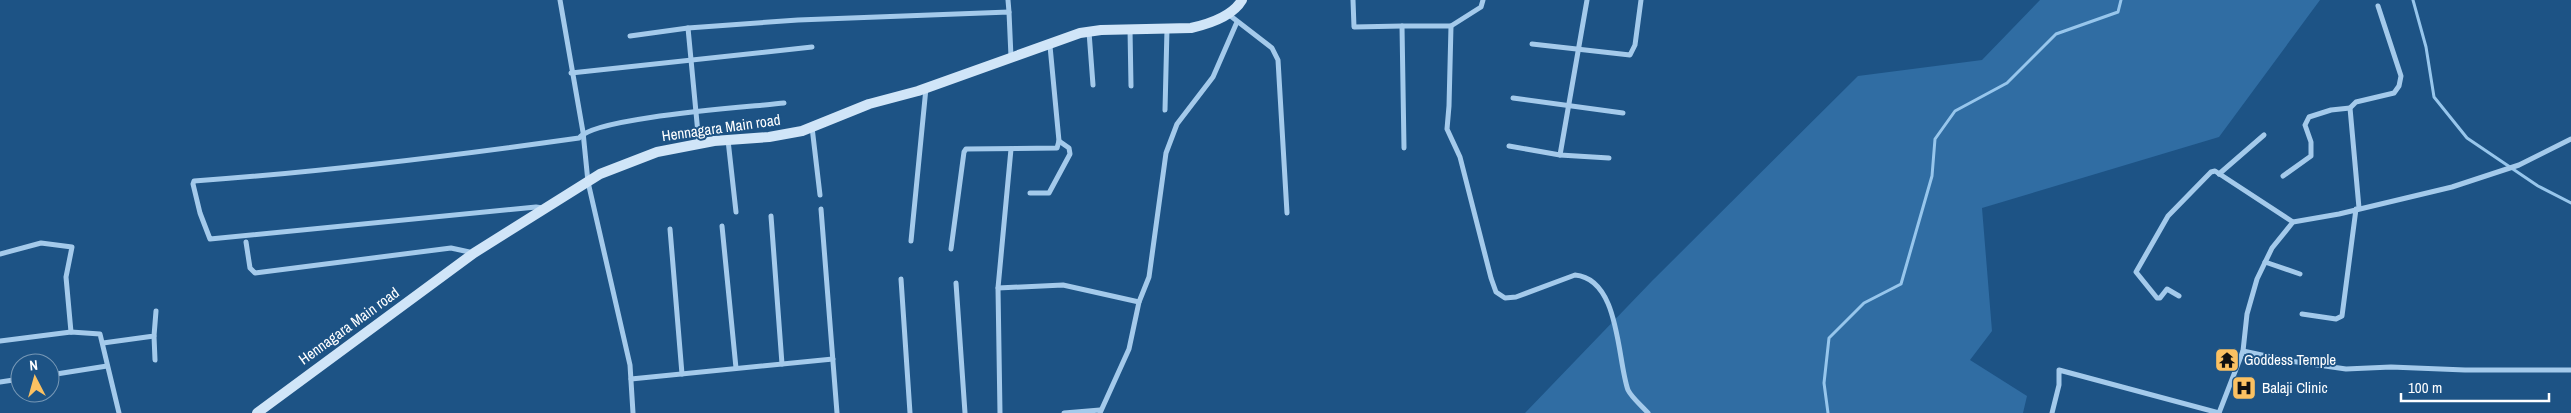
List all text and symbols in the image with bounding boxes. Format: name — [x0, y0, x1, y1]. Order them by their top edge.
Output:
street label: Hennagara Main road — [660, 109, 782, 146]
street label: Hennagara Main road — [294, 282, 403, 369]
temple icon: Goddess Temple — [2214, 347, 2240, 373]
place label: Goddess Temple — [2244, 349, 2336, 370]
north arrow — [10, 353, 60, 403]
text: N — [29, 356, 39, 374]
scale bar — [2401, 370, 2548, 402]
hospital icon: Balaji Clinic — [2231, 375, 2257, 401]
place label: Balaji Clinic — [2262, 377, 2328, 398]
text: 100 m — [2408, 377, 2442, 398]

